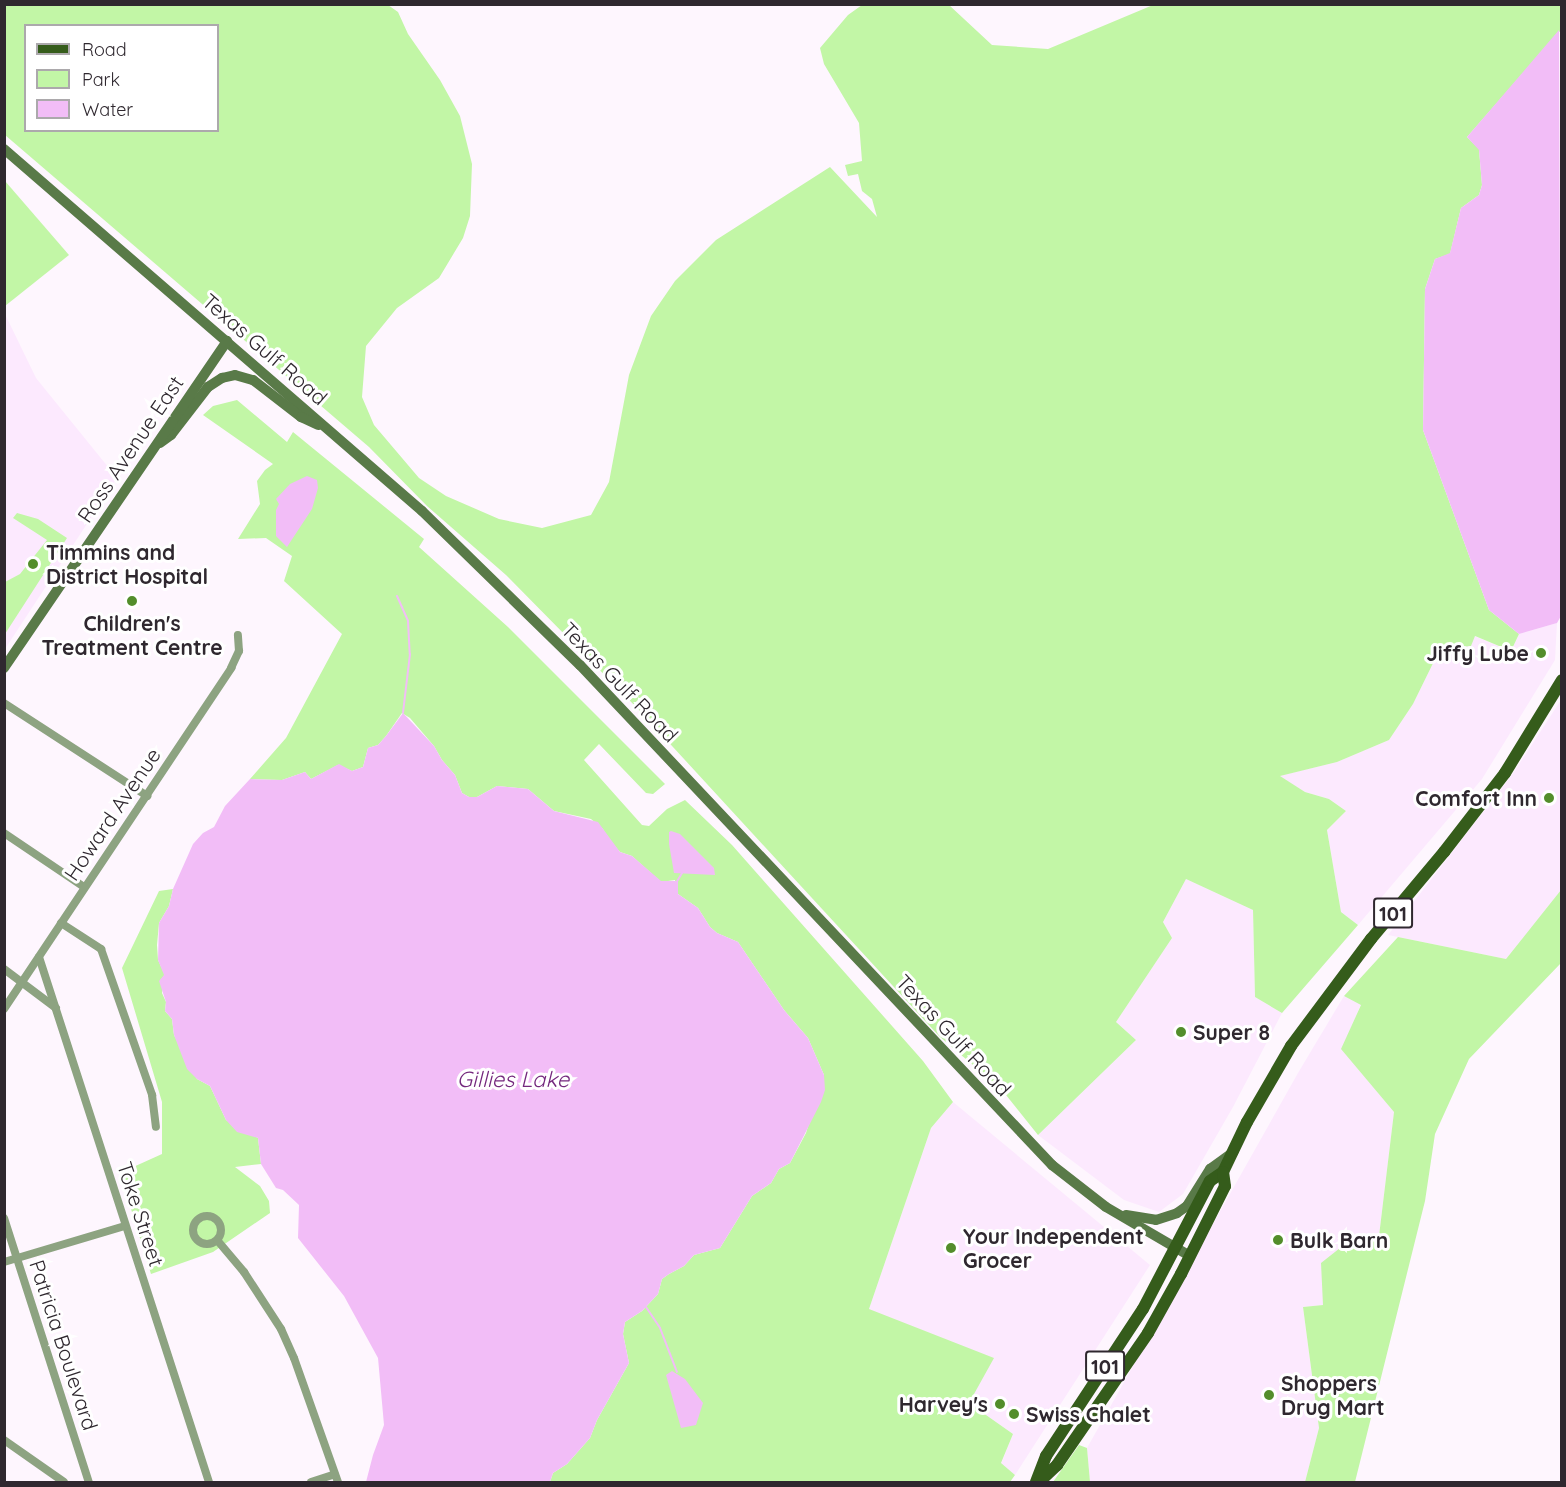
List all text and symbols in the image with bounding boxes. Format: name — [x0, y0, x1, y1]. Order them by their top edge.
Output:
legend — [24, 24, 219, 132]
text: Road — [82, 38, 127, 61]
text: Park — [82, 68, 120, 91]
text: Water — [82, 98, 133, 121]
street label: Texas Gulf Road — [197, 288, 333, 410]
street label: Ross Avenue East — [72, 371, 188, 527]
place label: Timmins and District Hospital — [46, 539, 208, 589]
marker: Timmins and District Hospital — [24, 555, 42, 573]
marker: Children's Treatment Centre — [125, 594, 139, 608]
place label: Children's Treatment Centre — [41, 610, 223, 660]
street label: Texas Gulf Road — [556, 617, 684, 747]
place label: Jiffy Lube — [1426, 640, 1529, 666]
marker: Jiffy Lube — [1534, 646, 1548, 660]
street label: Howard Avenue — [58, 743, 166, 885]
place label: Comfort Inn — [1415, 785, 1537, 811]
marker: Comfort Inn — [1542, 791, 1556, 805]
road number: 101 — [1372, 896, 1414, 930]
street label: Texas Gulf Road — [891, 969, 1017, 1101]
place label: Super 8 — [1193, 1019, 1270, 1045]
marker: Super 8 — [1174, 1025, 1188, 1039]
water label: Gillies Lake — [457, 1067, 569, 1093]
street label: Toke Street — [112, 1158, 170, 1270]
place label: Your Independent Grocer — [963, 1223, 1144, 1273]
place label: Bulk Barn — [1290, 1227, 1388, 1253]
marker: Bulk Barn — [1271, 1233, 1285, 1247]
marker: Your Independent Grocer — [944, 1241, 958, 1255]
street label: Patricia Boulevard — [25, 1257, 103, 1433]
road number: 101 — [1084, 1349, 1126, 1383]
place label: Shoppers Drug Mart — [1281, 1370, 1385, 1420]
marker: Shoppers Drug Mart — [1262, 1388, 1276, 1402]
place label: Harvey's — [899, 1391, 988, 1417]
marker: Harvey's — [993, 1397, 1007, 1411]
place label: Swiss Chalet — [1026, 1401, 1151, 1427]
marker: Swiss Chalet — [1007, 1407, 1021, 1421]

